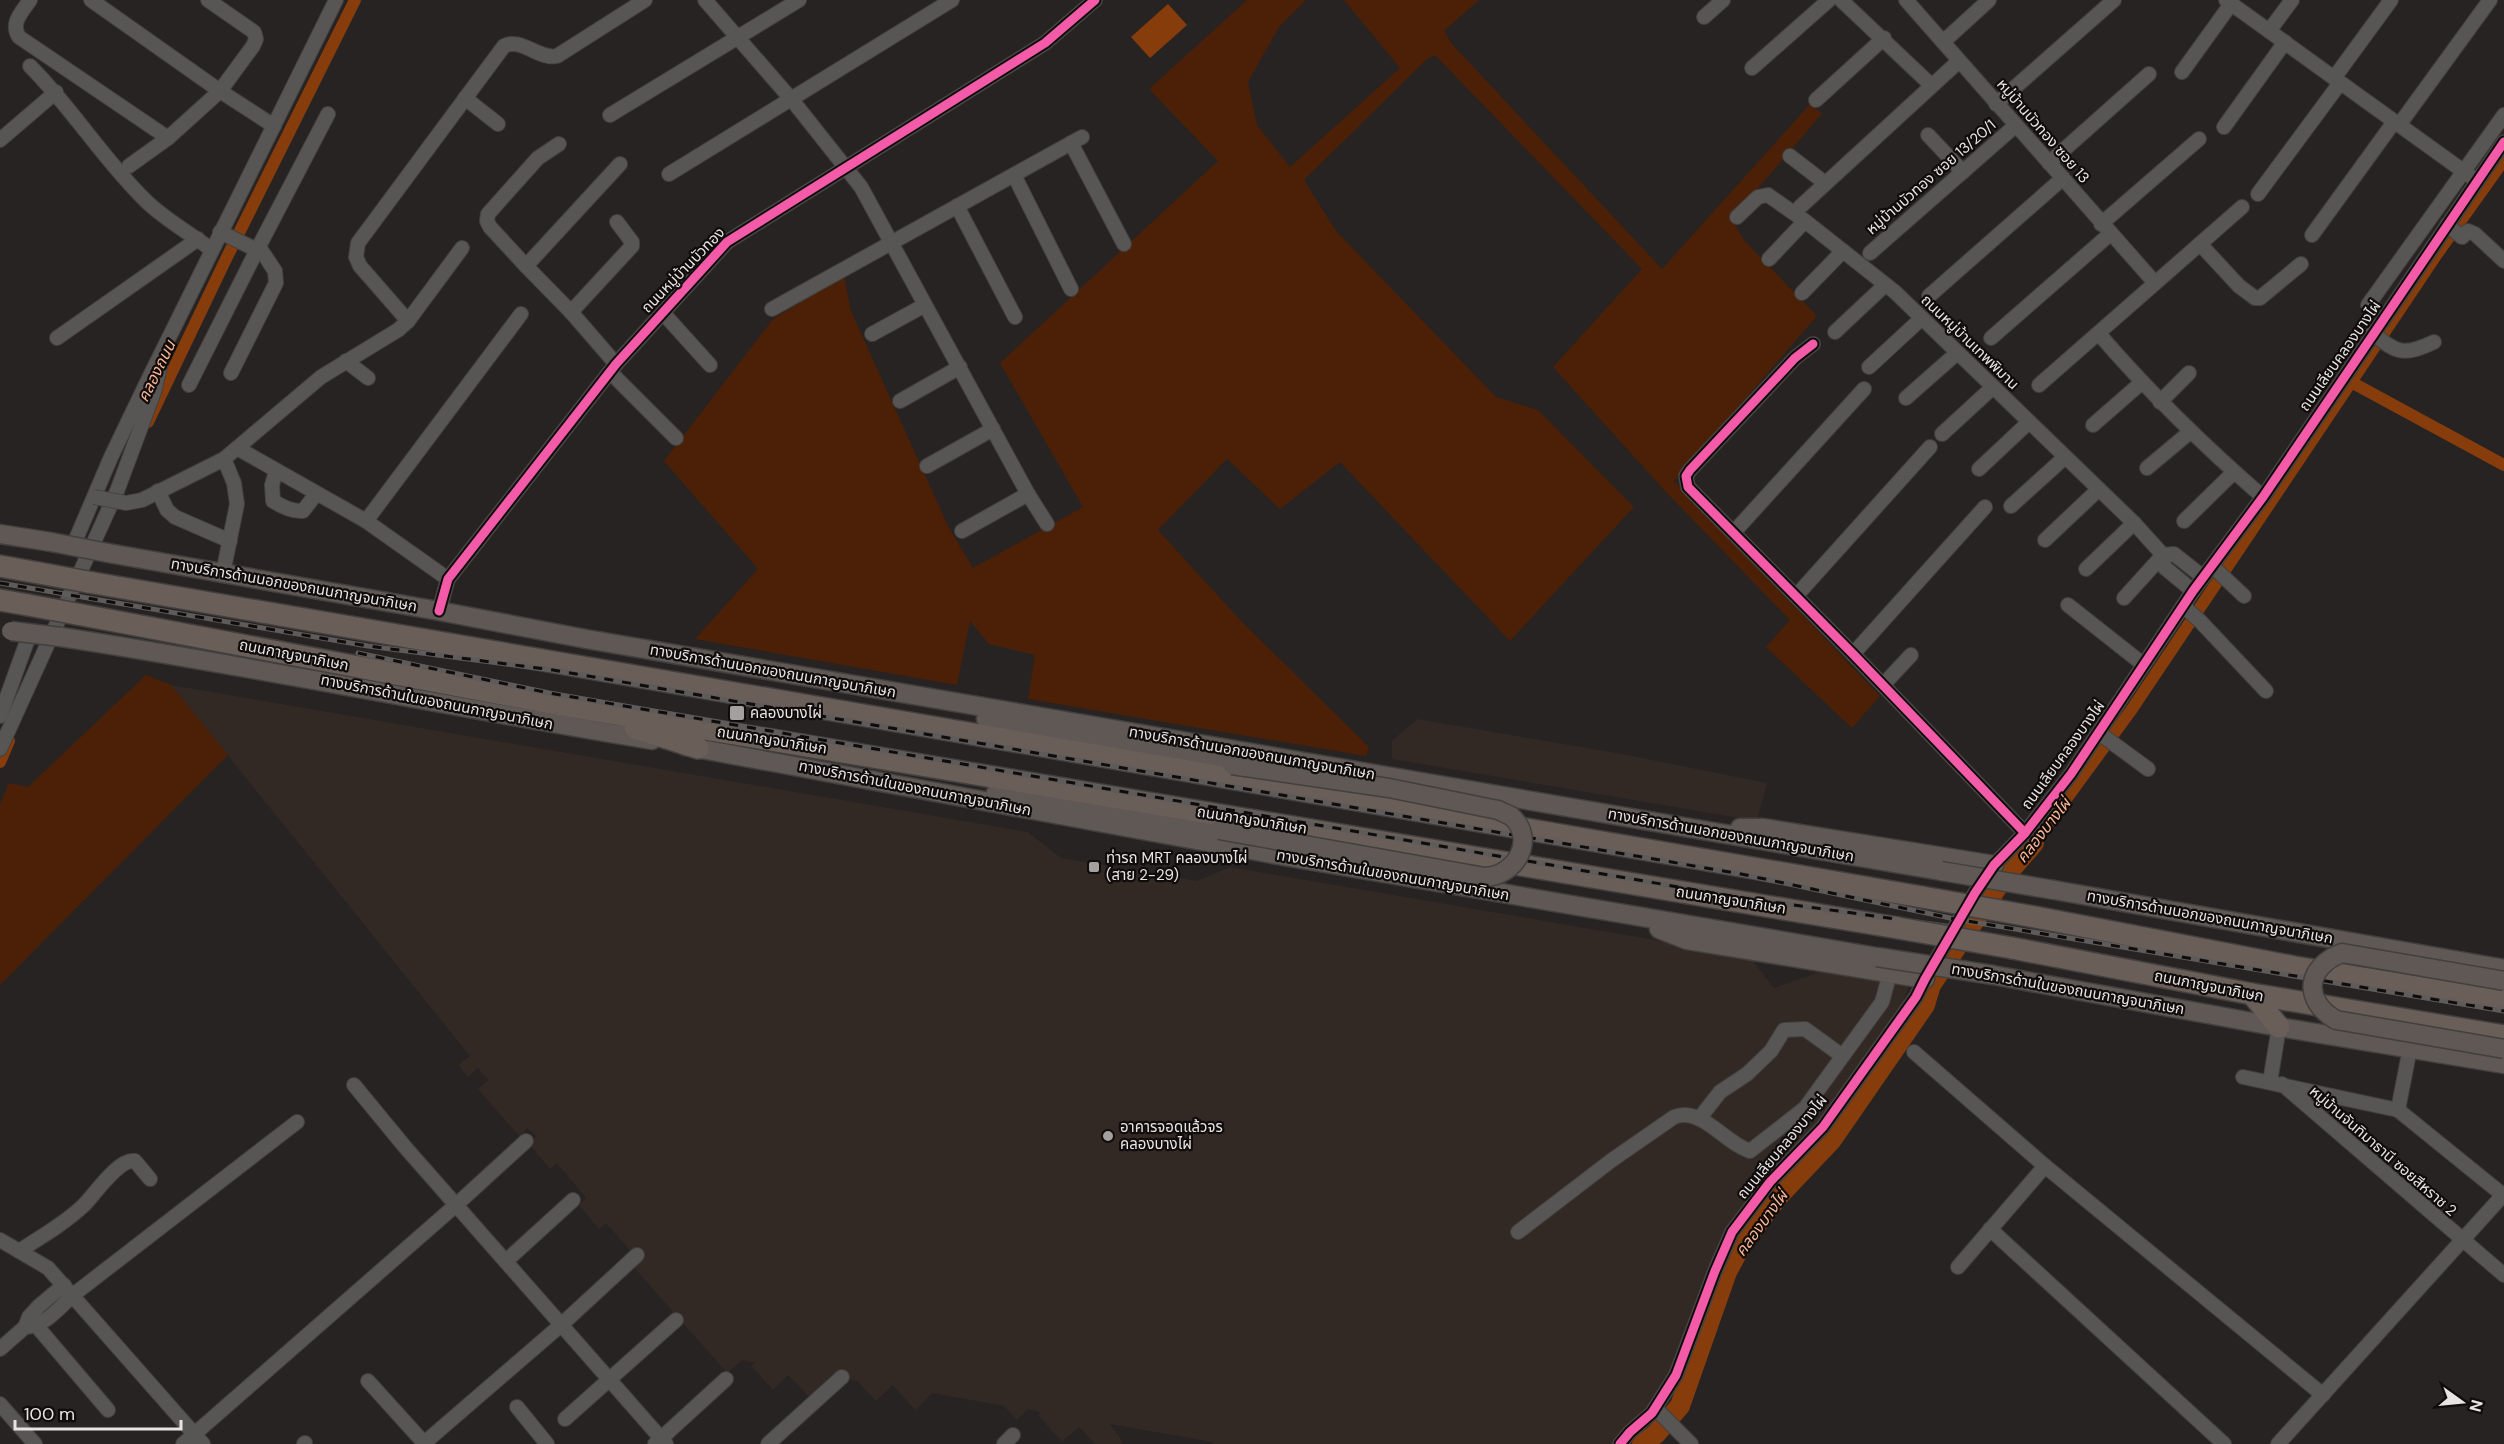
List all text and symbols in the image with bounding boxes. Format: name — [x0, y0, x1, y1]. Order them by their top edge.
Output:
street label: หมู่บ้านบัวทอง ซอย 13 — [1992, 75, 2094, 187]
street label: หมู่บ้านบัวทอง ซอย 13/20/1 — [1862, 115, 2000, 239]
street label: ถนนหมู่บ้านบัวทอง — [637, 223, 729, 317]
street label: ถนนหมู่บ้านเทพพิมาน — [1917, 290, 2023, 394]
street label: ถนนเลียบคลองบางไผ่ — [2294, 297, 2386, 415]
water label: คลองถนน — [133, 336, 181, 405]
street label: ทางบริการด้านนอกของถนนกาญจนาภิเษก — [169, 553, 419, 617]
street label: ถนนกาญจนาภิเษก — [237, 635, 351, 675]
street label: ทางบริการด้านนอกของถนนกาญจนาภิเษก — [648, 639, 898, 703]
street label: ทางบริการด้านในของถนนกาญจนาภิเษก — [319, 670, 555, 734]
street label: ถนนเลียบคลองบางไผ่ — [2017, 696, 2109, 814]
place label: คลองบางไผ่ — [750, 703, 822, 723]
marker: คลองบางไผ่ — [728, 704, 746, 722]
street label: ถนนกาญจนาภิเษก — [715, 721, 829, 759]
street label: ทางบริการด้านนอกของถนนกาญจนาภิเษก — [1127, 721, 1377, 785]
street label: ทางบริการด้านในของถนนกาญจนาภิเษก — [797, 756, 1033, 820]
water label: คลองบางไผ่ — [2011, 792, 2077, 867]
street label: ถนนกาญจนาภิเษก — [1195, 801, 1309, 839]
street label: ทางบริการด้านนอกของถนนกาญจนาภิเษก — [1606, 803, 1856, 867]
street label: ทางบริการด้านในของถนนกาญจนาภิเษก — [1275, 845, 1511, 905]
place label: ท่ารถ MRT คลองบางไผ่ (สาย 2-29) — [1106, 848, 1247, 885]
marker: ท่ารถ MRT คลองบางไผ่ (สาย 2-29) — [1087, 860, 1101, 874]
street label: ถนนกาญจนาภิเษก — [1674, 881, 1788, 919]
street label: ทางบริการด้านนอกของถนนกาญจนาภิเษก — [2085, 885, 2335, 949]
street label: ทางบริการด้านในของถนนกาญจนาภิเษก — [1950, 959, 2186, 1019]
street label: ถนนกาญจนาภิเษก — [2152, 966, 2266, 1006]
street label: หมู่บ้านจันทิมาธานี ซอยสีหราช 2 — [2305, 1081, 2461, 1221]
street label: ถนนเลียบคลองบางไผ่ — [1733, 1091, 1831, 1203]
place label: อาคารจอดแล้วจร คลองบางไผ่ — [1120, 1117, 1223, 1154]
marker: อาคารจอดแล้วจร คลองบางไผ่ — [1101, 1129, 1115, 1143]
water label: คลองบางไผ่ — [1730, 1184, 1794, 1261]
north arrow — [2432, 1372, 2492, 1432]
scale bar — [15, 1393, 182, 1431]
text: N — [2464, 1397, 2488, 1414]
text: 100 m — [24, 1402, 75, 1426]

